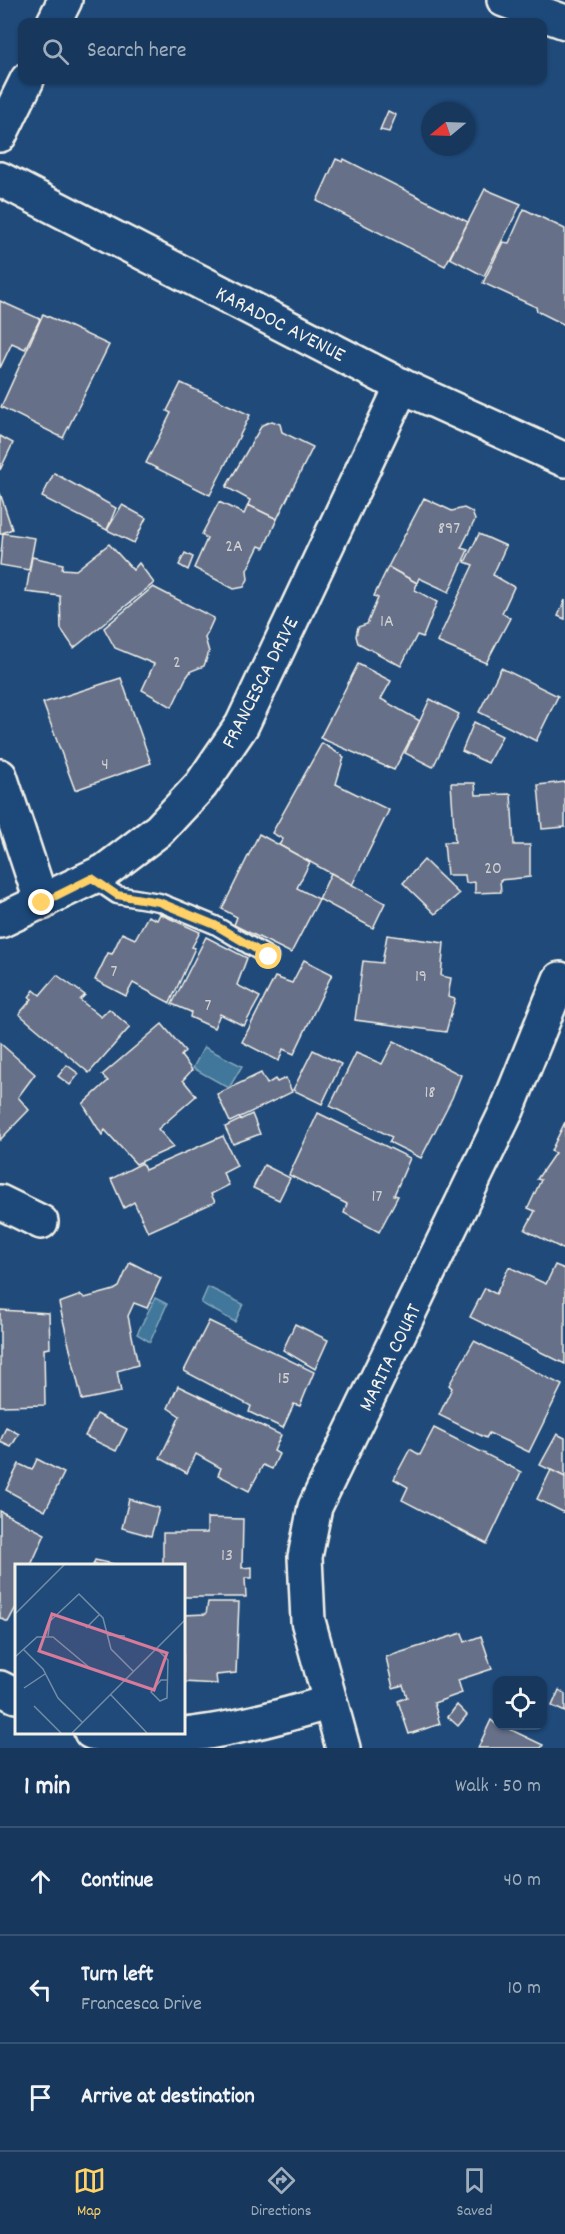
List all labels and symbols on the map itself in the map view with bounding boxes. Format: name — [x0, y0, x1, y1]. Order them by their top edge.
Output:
north arrow — [421, 102, 475, 156]
street label: KARADOC AVENUE — [210, 280, 350, 371]
house number: 897 — [438, 517, 460, 542]
house number: 2A — [225, 535, 243, 560]
house number: 1A — [380, 610, 394, 635]
street label: FRANCESCA DRIVE — [216, 612, 308, 755]
house number: 2 — [173, 651, 181, 676]
house number: 4 — [101, 753, 109, 778]
house number: 20 — [484, 857, 502, 882]
route end — [28, 889, 54, 915]
route start — [255, 943, 281, 969]
house number: 7 — [111, 960, 118, 985]
house number: 19 — [415, 965, 427, 990]
house number: 7 — [205, 994, 212, 1019]
house number: 18 — [424, 1081, 436, 1106]
house number: 17 — [372, 1185, 383, 1210]
street label: MARITA COURT — [353, 1299, 431, 1417]
house number: 15 — [278, 1367, 290, 1392]
house number: 13 — [221, 1544, 233, 1569]
inset map — [15, 1564, 184, 1733]

